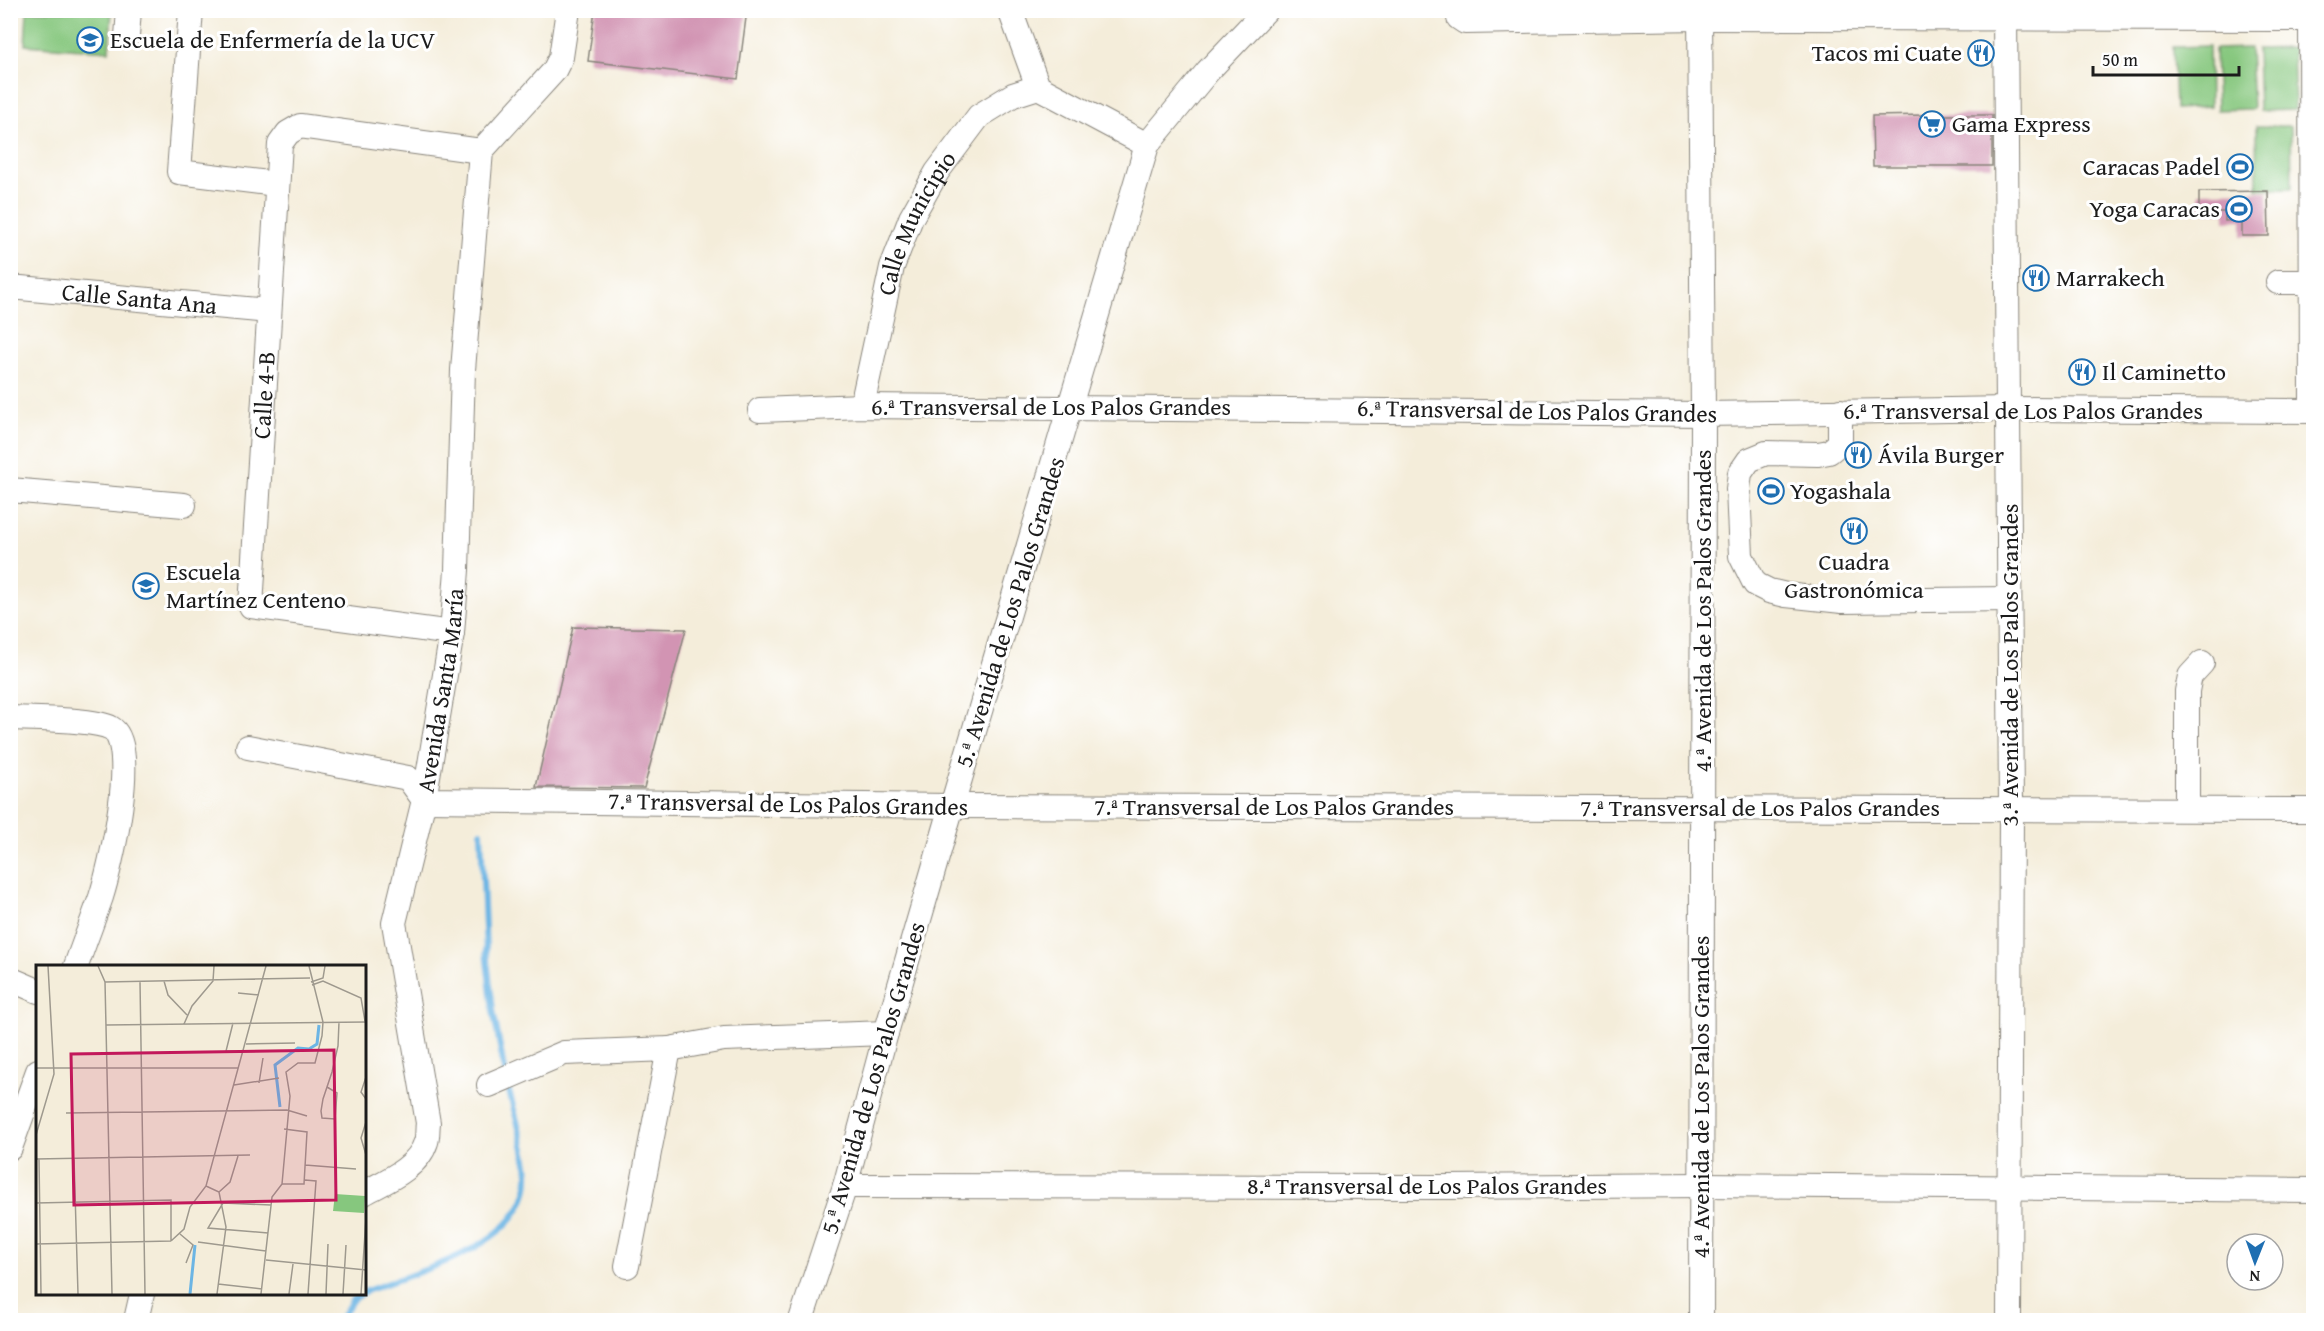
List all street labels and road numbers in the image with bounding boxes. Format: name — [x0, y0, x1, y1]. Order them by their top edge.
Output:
street label: Calle Municipio — [868, 143, 964, 298]
street label: Calle Santa Ana — [60, 274, 219, 323]
street label: Calle 4-B — [244, 350, 284, 440]
street label: 6.ª Transversal de Los Palos Grandes — [871, 389, 1231, 424]
street label: 6.ª Transversal de Los Palos Grandes — [1357, 390, 1717, 431]
street label: 6.ª Transversal de Los Palos Grandes — [1843, 393, 2203, 428]
street label: 4.ª Avenida de Los Palos Grandes — [1685, 449, 1720, 773]
street label: 5.ª Avenida de Los Palos Grandes — [946, 452, 1073, 771]
street label: 3.ª Avenida de Los Palos Grandes — [1992, 503, 2027, 827]
street label: Avenida Santa María — [408, 586, 473, 795]
street label: 7.ª Transversal de Los Palos Grandes — [608, 783, 968, 824]
street label: 7.ª Transversal de Los Palos Grandes — [1094, 789, 1454, 824]
street label: 7.ª Transversal de Los Palos Grandes — [1580, 790, 1940, 825]
street label: 5.ª Avenida de Los Palos Grandes — [811, 918, 934, 1238]
street label: 4.ª Avenida de Los Palos Grandes — [1683, 935, 1718, 1259]
street label: 8.ª Transversal de Los Palos Grandes — [1247, 1168, 1607, 1203]

